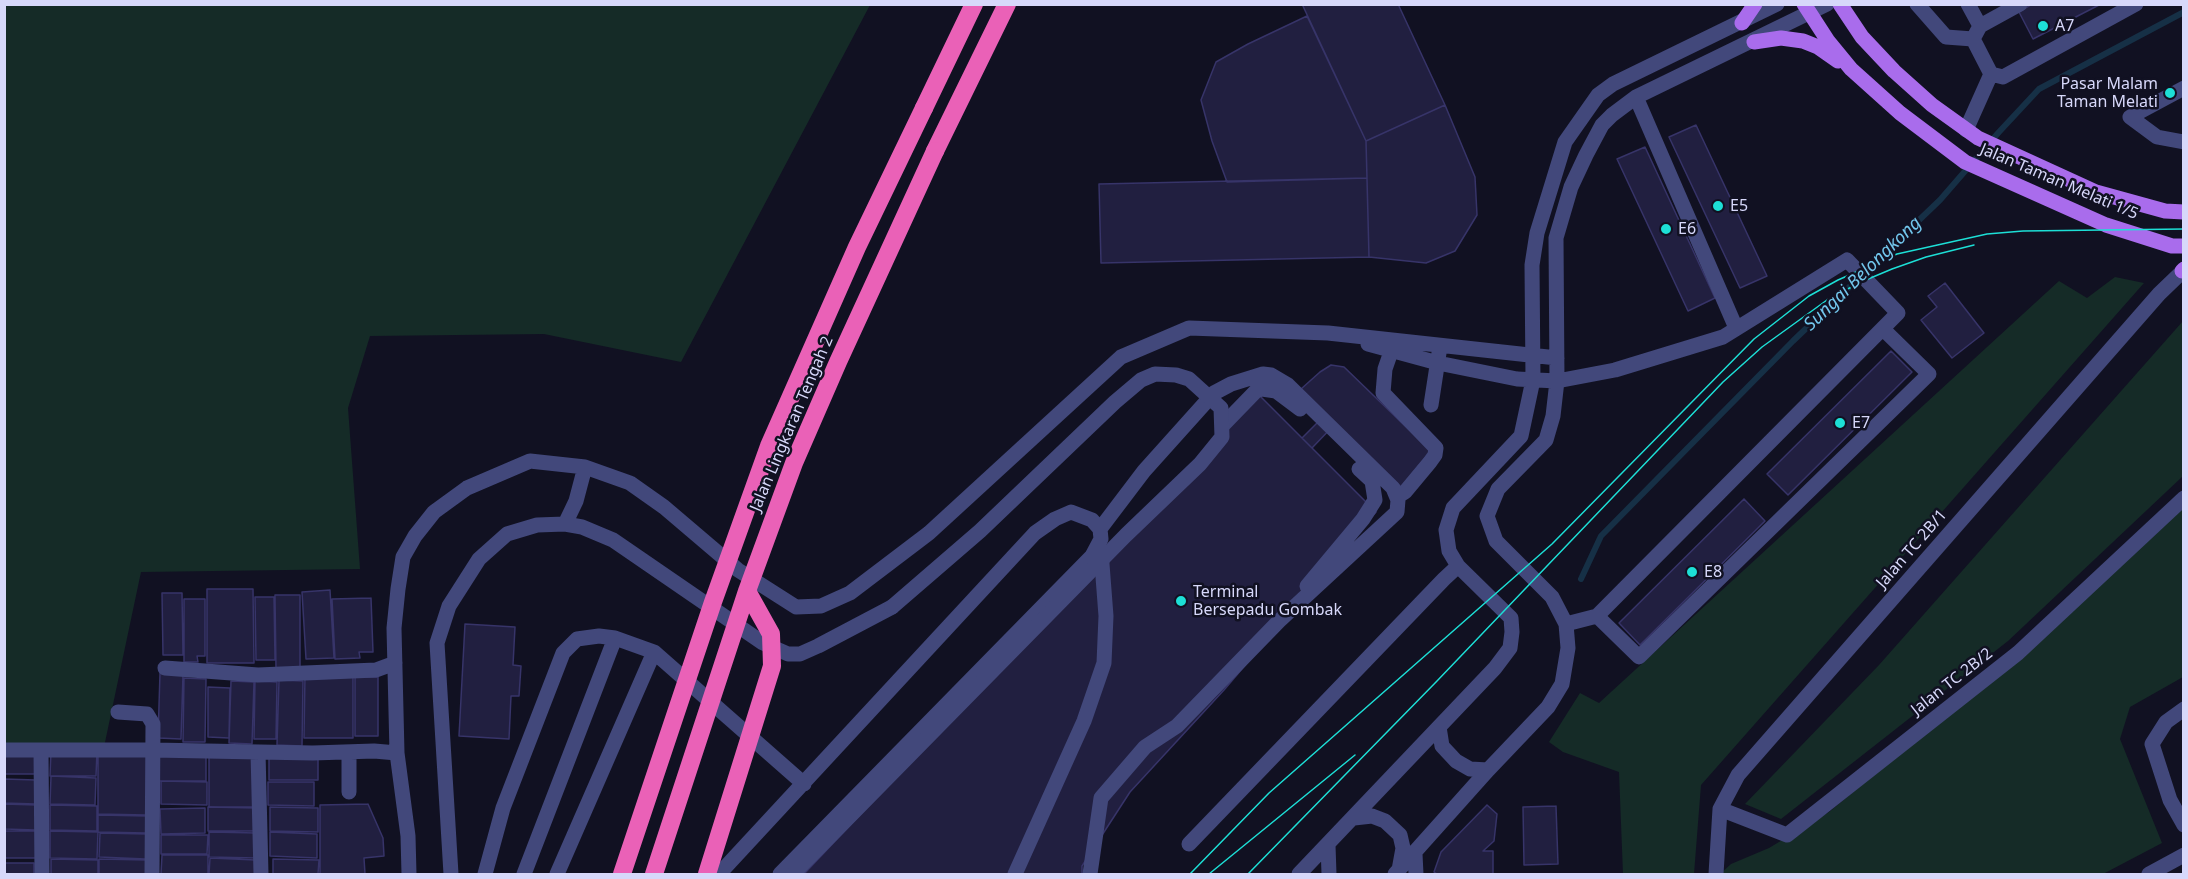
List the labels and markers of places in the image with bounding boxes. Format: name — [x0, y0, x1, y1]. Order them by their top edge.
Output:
place label: A7 — [2055, 16, 2074, 36]
marker: A7 — [2036, 19, 2050, 33]
place label: Pasar Malam Taman Melati — [2057, 74, 2158, 112]
marker: Pasar Malam Taman Melati — [2163, 86, 2177, 100]
place label: E5 — [1730, 196, 1748, 216]
marker: E5 — [1711, 199, 1725, 213]
place label: E6 — [1678, 219, 1696, 239]
marker: E6 — [1659, 222, 1673, 236]
place label: E7 — [1852, 413, 1870, 433]
marker: E7 — [1833, 416, 1847, 430]
place label: E8 — [1704, 562, 1722, 582]
marker: E8 — [1685, 565, 1699, 579]
place label: Terminal Bersepadu Gombak — [1193, 582, 1342, 620]
marker: Terminal Bersepadu Gombak — [1174, 594, 1188, 608]

